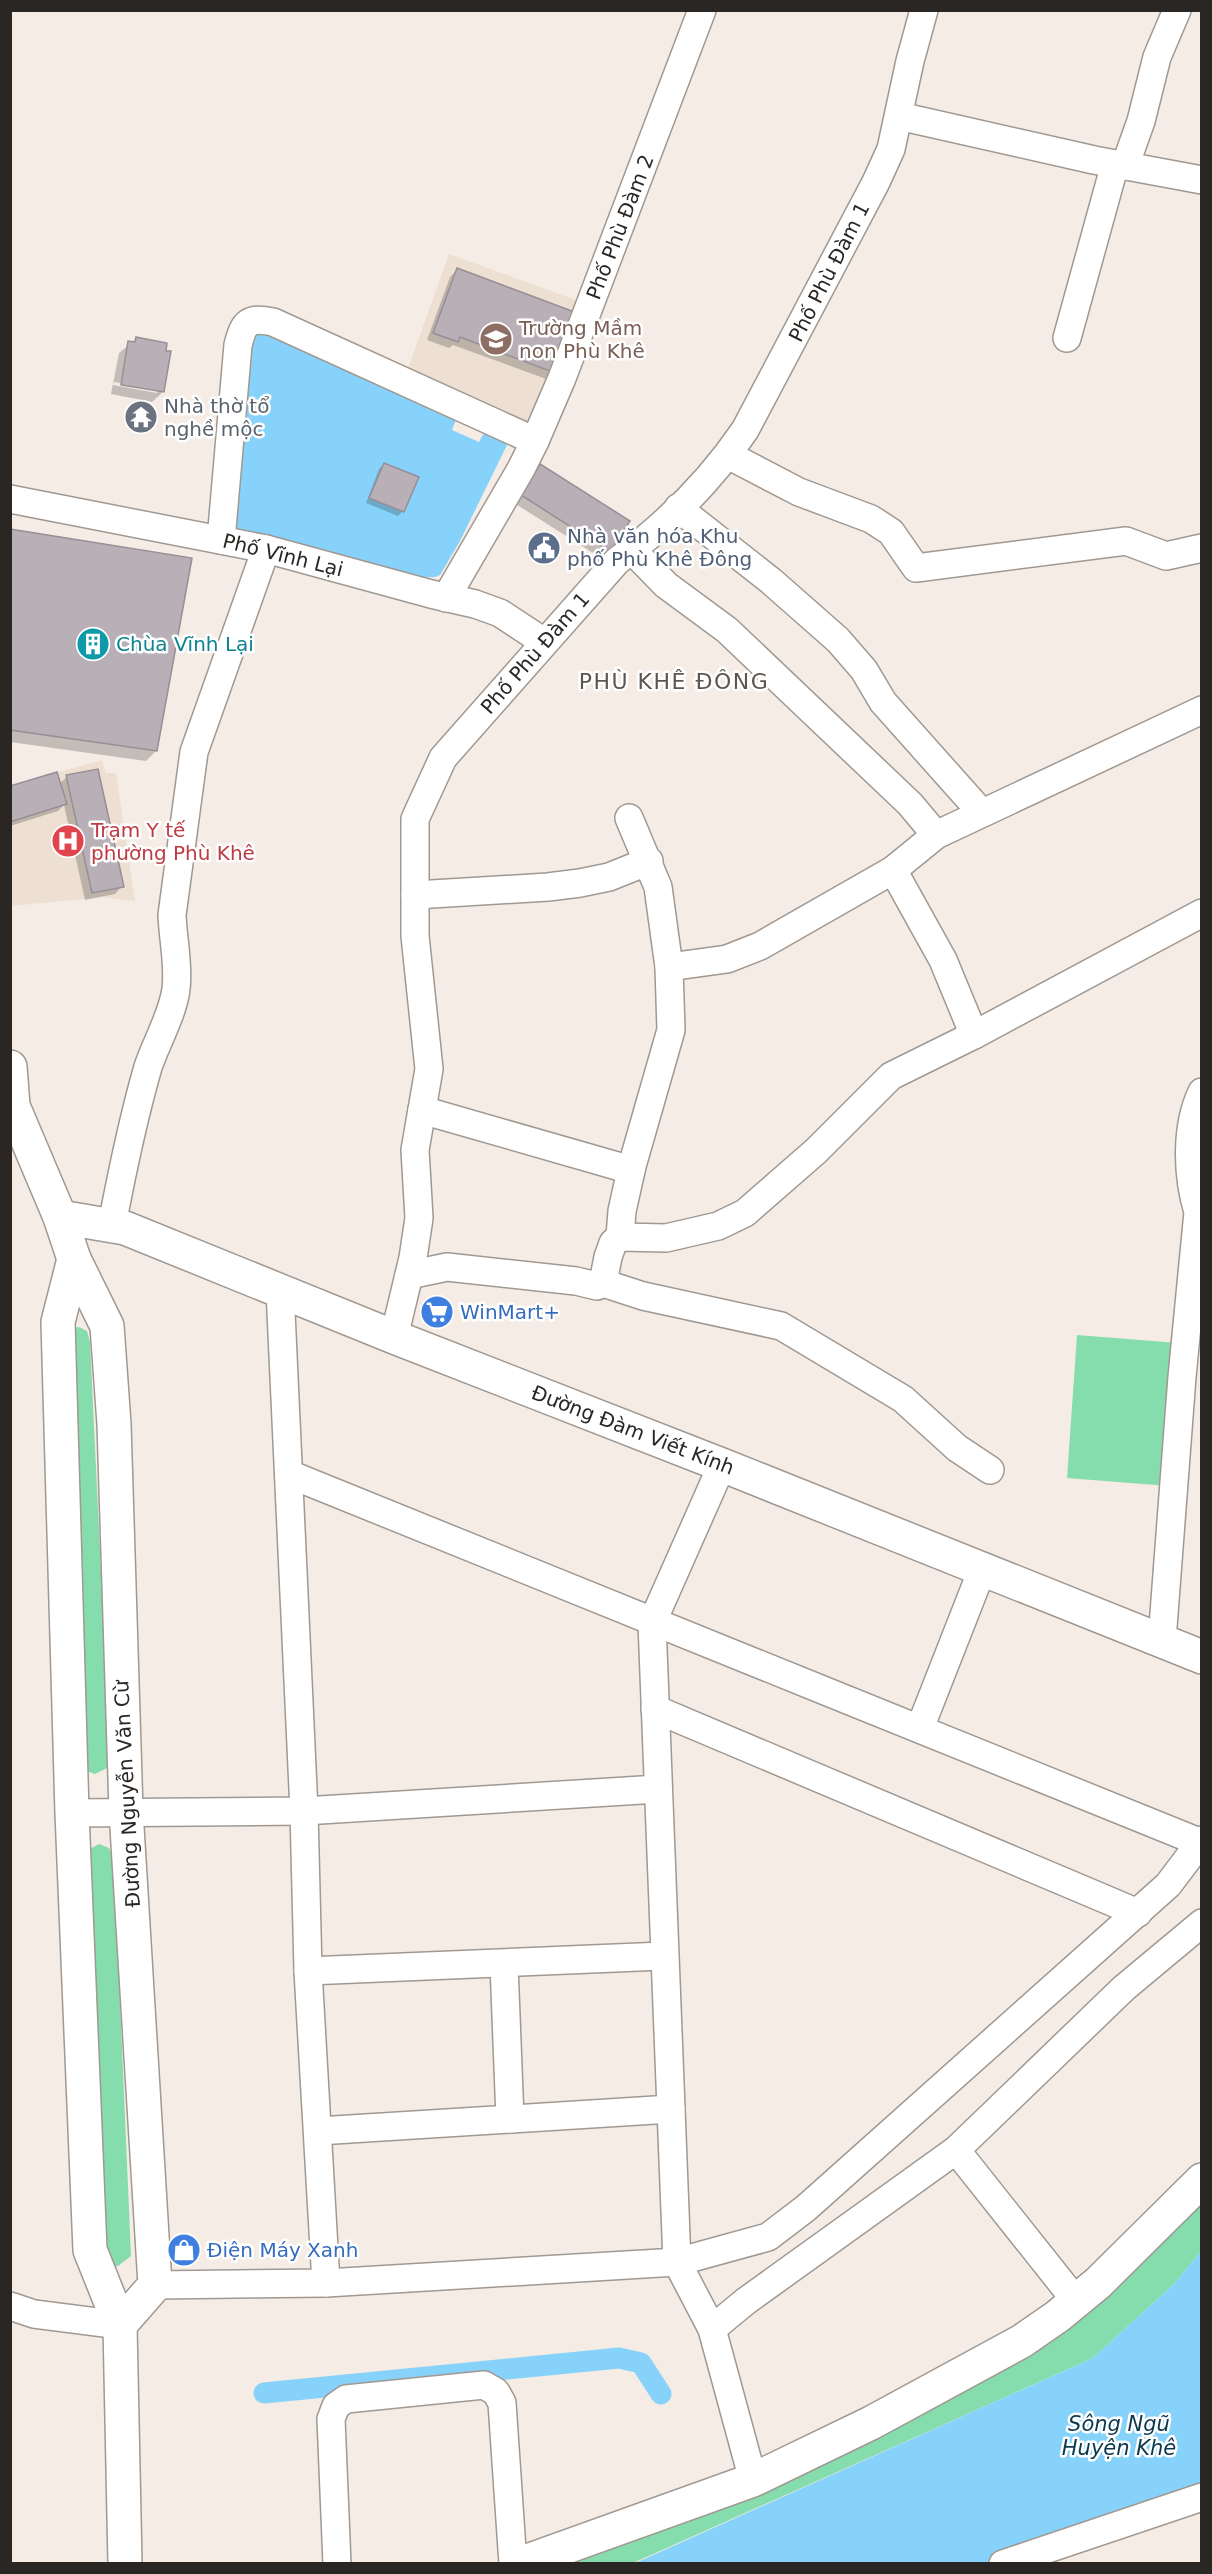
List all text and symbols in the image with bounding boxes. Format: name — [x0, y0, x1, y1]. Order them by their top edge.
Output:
street label: Phố Phù Đàm 2 — [581, 151, 659, 303]
street label: Phố Phù Đàm 1 — [783, 198, 875, 346]
place label: Trường Mầm non Phù Khê — [518, 316, 645, 363]
school or university icon: Trường Mầm non Phù Khê — [478, 321, 514, 357]
place label: Nhà thờ tổ nghề mộc — [164, 394, 269, 441]
temple icon: Nhà thờ tổ nghề mộc — [123, 399, 159, 435]
place label: Nhà văn hóa Khu phố Phù Khê Đông — [567, 524, 752, 571]
street label: Phố Vĩnh Lại — [220, 528, 346, 582]
public building icon: Nhà văn hóa Khu phố Phù Khê Đông — [526, 530, 562, 566]
street label: Phố Phù Đàm 1 — [476, 587, 594, 719]
building icon: Chùa Vĩnh Lại — [75, 626, 111, 662]
place label: Chùa Vĩnh Lại — [116, 632, 254, 656]
district label: PHÙ KHÊ ĐÔNG — [579, 669, 769, 694]
place label: Trạm Y tế phường Phù Khê — [90, 818, 255, 865]
hospital icon: Trạm Y tế phường Phù Khê — [50, 823, 86, 859]
supermarket icon: WinMart+ — [419, 1294, 455, 1330]
place label: WinMart+ — [460, 1300, 560, 1324]
street label: Đường Đàm Viết Kính — [528, 1380, 738, 1480]
street label: Đường Nguyễn Văn Cừ — [109, 1679, 145, 1908]
shop icon: Điện Máy Xanh — [166, 2232, 202, 2268]
place label: Điện Máy Xanh — [207, 2238, 358, 2262]
water label: Sông Ngũ Huyện Khê — [1062, 2412, 1176, 2460]

